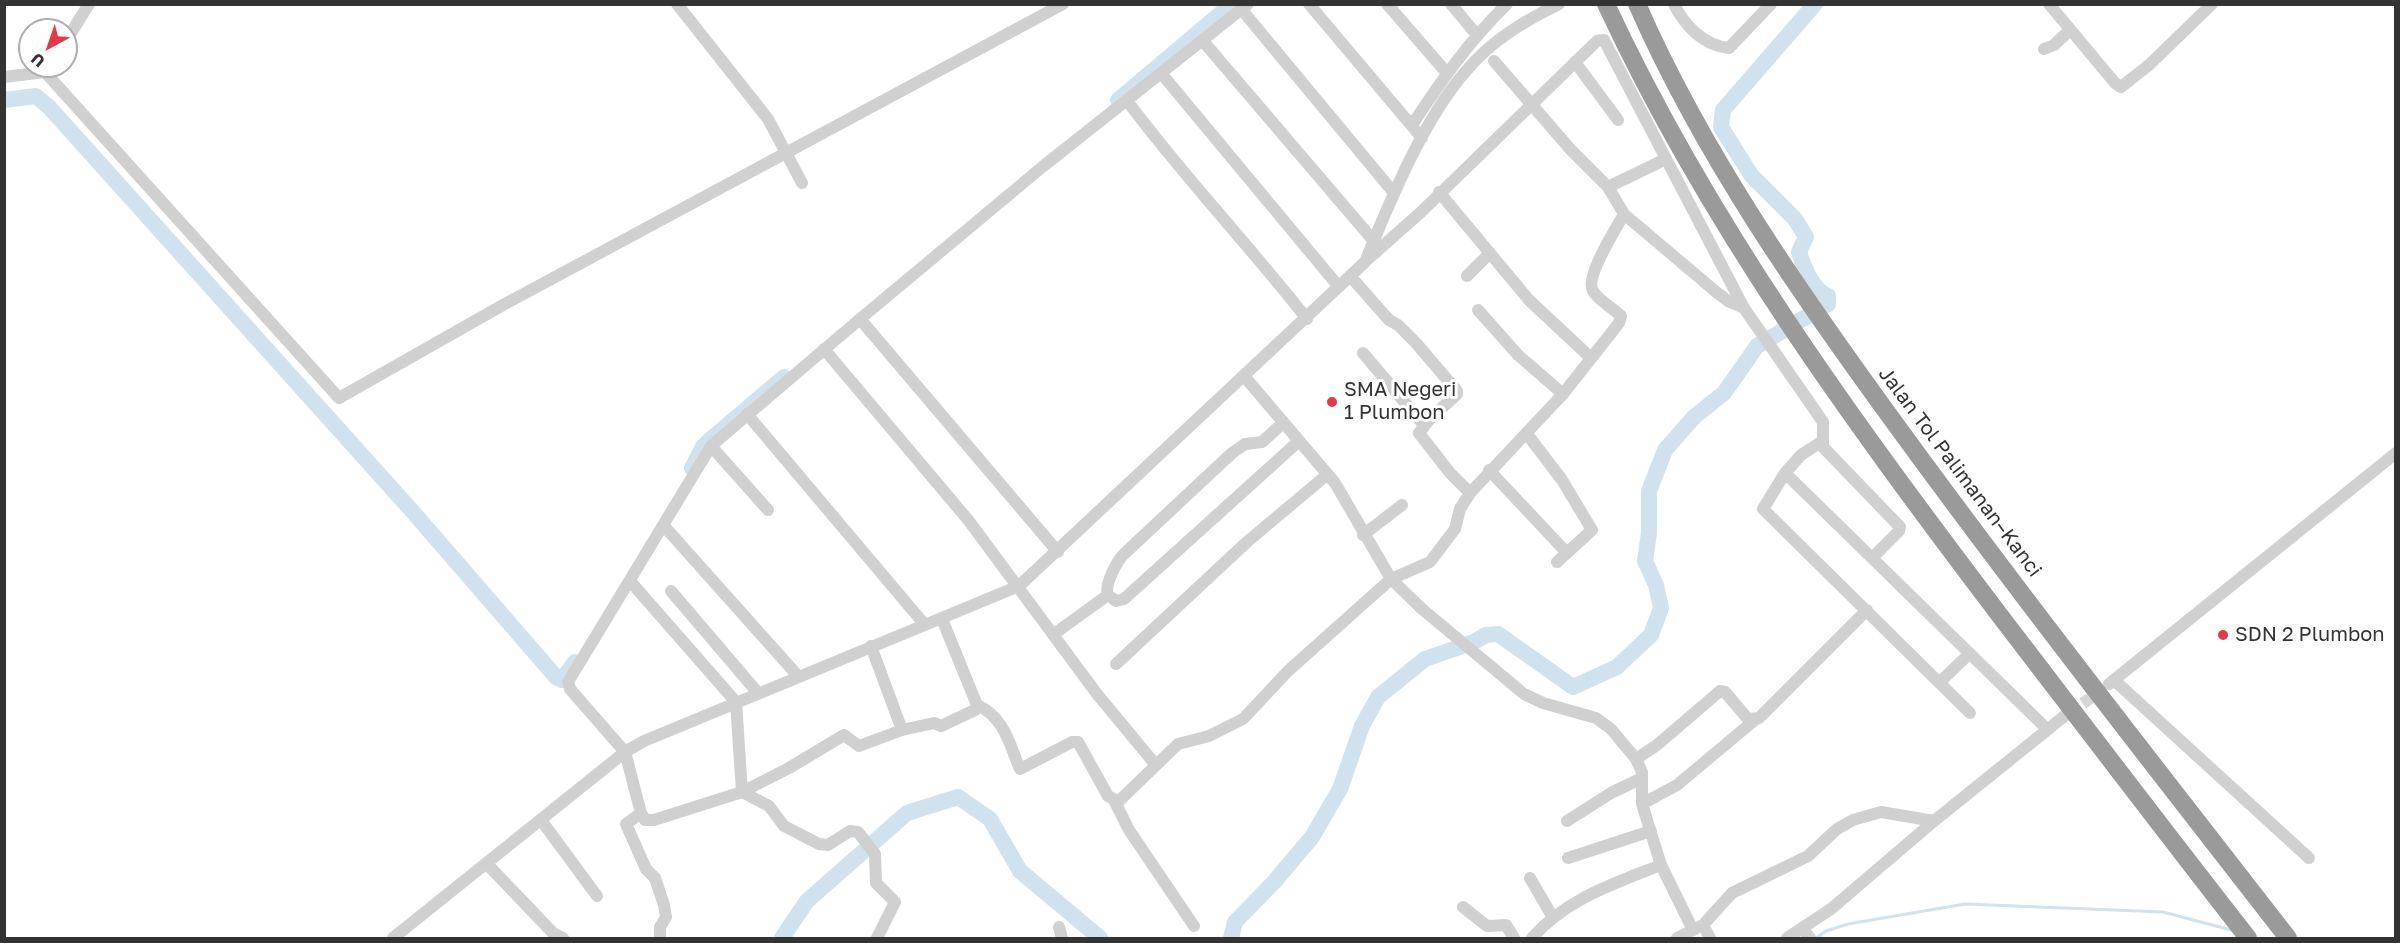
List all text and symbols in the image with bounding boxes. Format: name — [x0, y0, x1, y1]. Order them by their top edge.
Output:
north arrow — [18, 18, 78, 78]
text: U — [27, 49, 49, 72]
street label: Jalan Tol Palimanan–Kanci — [1873, 362, 2047, 582]
place label: SMA Negeri 1 Plumbon — [1344, 378, 1456, 425]
marker: SMA Negeri 1 Plumbon — [1325, 395, 1339, 409]
place label: SDN 2 Plumbon — [2235, 623, 2384, 647]
marker: SDN 2 Plumbon — [2216, 628, 2230, 642]

